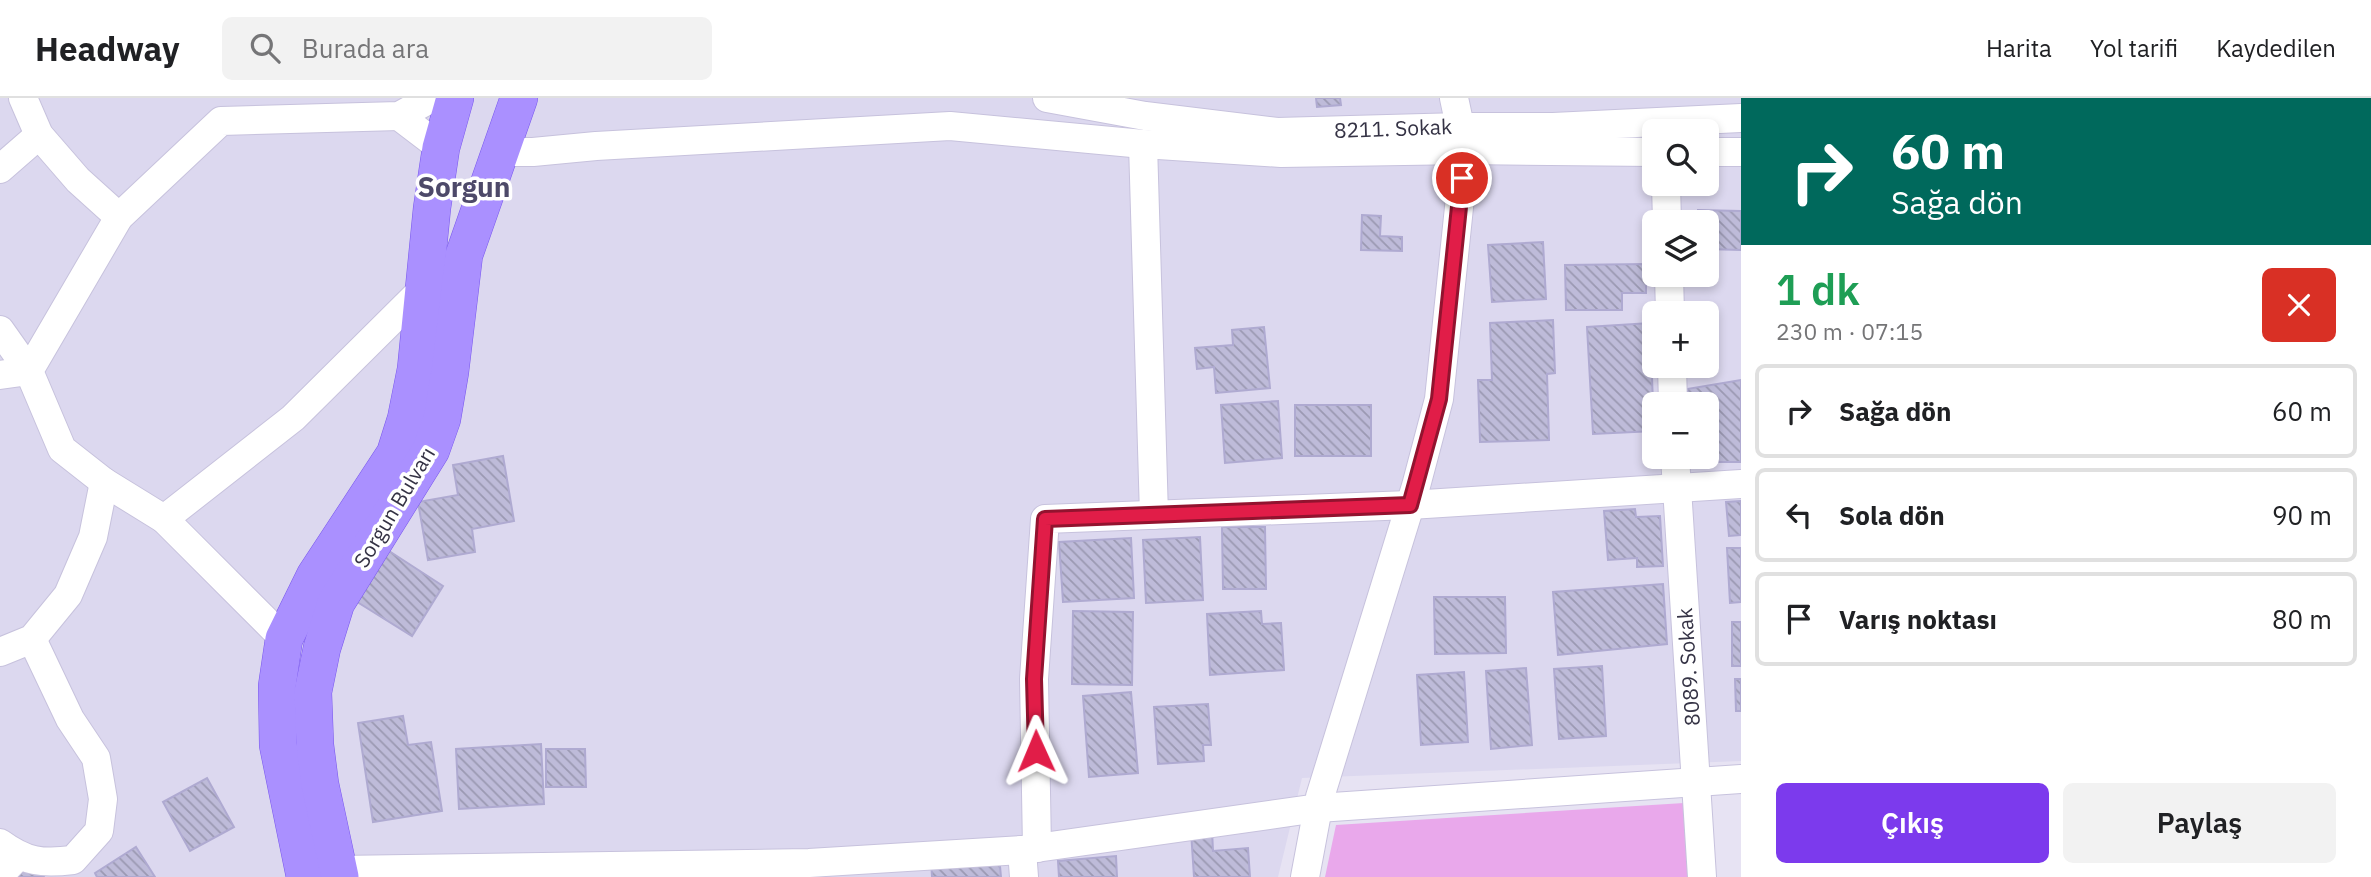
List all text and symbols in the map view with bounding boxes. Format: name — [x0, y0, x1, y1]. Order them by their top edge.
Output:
search box — [222, 17, 712, 80]
text: Headway — [35, 27, 180, 70]
icon: search — [246, 29, 284, 67]
text: Burada ara — [302, 31, 429, 65]
text: Harita — [1986, 32, 2052, 64]
text: Yol tarifi — [2090, 32, 2178, 64]
text: Kaydedilen — [2216, 32, 2336, 64]
street label: 8211. Sokak — [1333, 112, 1453, 144]
map controls — [1642, 119, 1719, 469]
button: search — [1642, 119, 1719, 196]
text: 60 m — [1891, 119, 2005, 182]
icon: right — [1776, 126, 1867, 217]
pin — [1432, 148, 1492, 208]
icon: arrive — [1443, 159, 1481, 197]
district label: Sorgun — [418, 168, 510, 205]
text: Sağa dön — [1891, 181, 2023, 223]
button: layers — [1642, 210, 1719, 287]
text: 1 dk — [1776, 262, 1860, 317]
button: close — [2262, 268, 2336, 342]
button: + — [1642, 301, 1719, 378]
text: 230 m · 07:15 — [1776, 316, 1923, 346]
button: − — [1642, 392, 1719, 469]
icon: right — [1780, 392, 1818, 430]
text: Sağa dön — [1839, 394, 1951, 428]
text: 60 m — [2272, 394, 2332, 428]
street label: Sorgun Bulvarı — [347, 441, 441, 573]
icon: left — [1780, 496, 1818, 534]
text: Sola dön — [1839, 498, 1945, 532]
text: 90 m — [2272, 498, 2332, 532]
icon: arrive — [1780, 600, 1818, 638]
text: Varış noktası — [1839, 602, 1997, 636]
text: 80 m — [2272, 602, 2332, 636]
street label: 8089. Sokak — [1670, 607, 1706, 727]
position arrow — [999, 714, 1073, 788]
button: Çıkış — [1776, 783, 2049, 863]
button: Paylaş — [2063, 783, 2336, 863]

